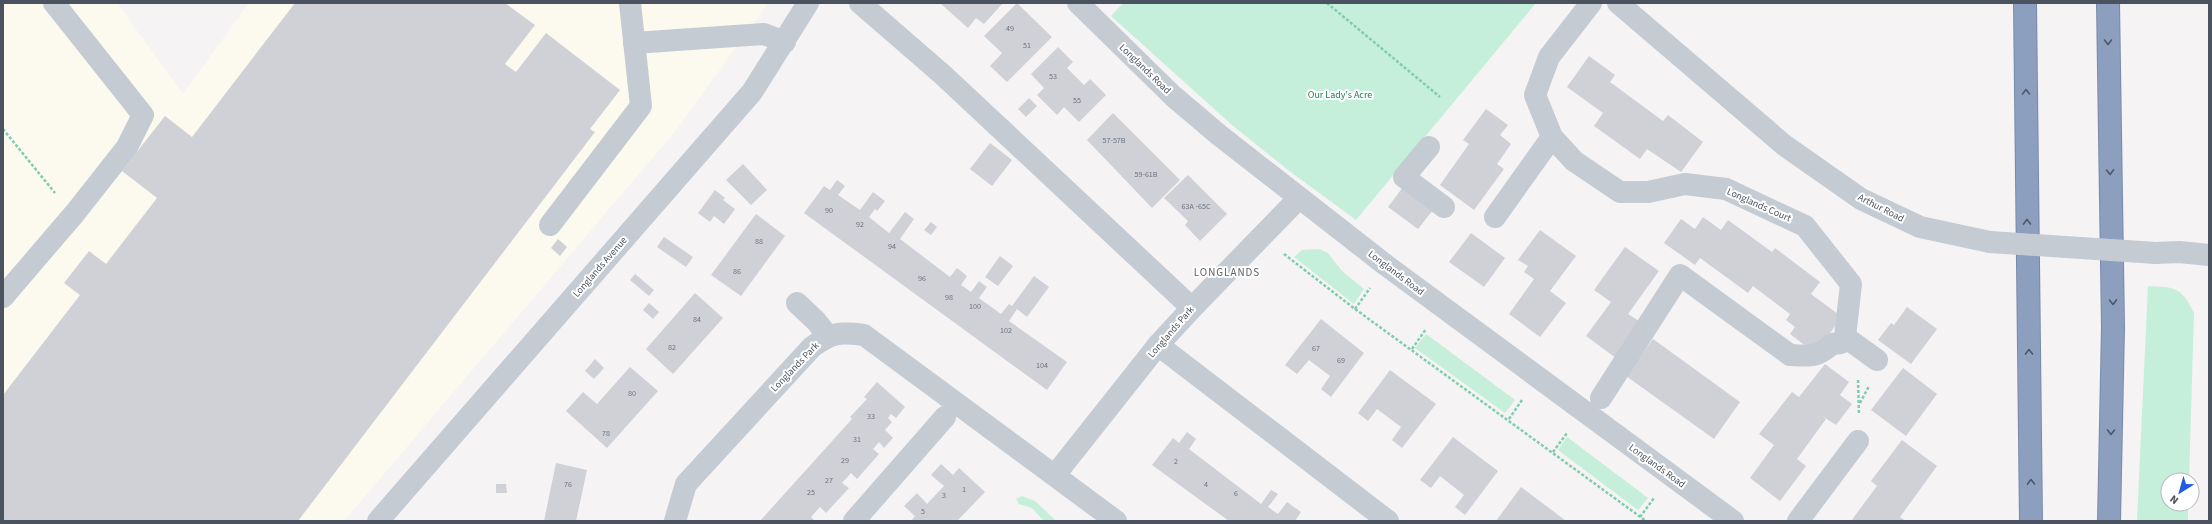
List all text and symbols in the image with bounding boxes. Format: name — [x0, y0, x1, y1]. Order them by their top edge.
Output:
house number: 49 — [1006, 23, 1014, 34]
one-way arrow — [2104, 39, 2112, 45]
house number: 51 — [1023, 40, 1031, 51]
street label: Longlands Road — [1116, 41, 1174, 97]
house number: 53 — [1049, 71, 1057, 82]
park label: Our Lady's Acre — [1308, 88, 1372, 102]
one-way arrow — [2022, 89, 2030, 95]
house number: 55 — [1073, 95, 1081, 106]
house number: 57-57B — [1102, 135, 1126, 146]
house number: 59-61B — [1134, 169, 1158, 180]
one-way arrow — [2106, 169, 2114, 175]
street label: Longlands Court — [1725, 185, 1794, 226]
street label: Arthur Road — [1856, 190, 1906, 226]
house number: 63A -65C — [1182, 201, 1211, 212]
house number: 90 — [825, 205, 833, 216]
house number: 92 — [856, 219, 864, 230]
one-way arrow — [2023, 219, 2031, 225]
street label: Longlands Avenue — [570, 234, 630, 300]
house number: 88 — [755, 236, 763, 247]
house number: 94 — [888, 241, 896, 252]
street label: Longlands Road — [1365, 247, 1427, 299]
district label: LONGLANDS — [1194, 265, 1260, 280]
house number: 86 — [733, 266, 741, 277]
house number: 96 — [918, 273, 926, 284]
house number: 98 — [945, 292, 953, 303]
one-way arrow — [2108, 299, 2117, 305]
house number: 100 — [969, 301, 981, 312]
street label: Longlands Park — [1145, 303, 1197, 361]
house number: 84 — [693, 314, 701, 325]
house number: 102 — [1000, 325, 1012, 336]
street label: Longlands Park — [768, 339, 822, 395]
house number: 82 — [668, 342, 676, 353]
house number: 67 — [1312, 343, 1320, 354]
one-way arrow — [2025, 349, 2033, 355]
house number: 69 — [1337, 355, 1345, 366]
house number: 104 — [1036, 360, 1048, 371]
house number: 80 — [628, 388, 636, 399]
house number: 33 — [867, 411, 875, 422]
house number: 78 — [602, 428, 610, 439]
one-way arrow — [2107, 429, 2115, 435]
house number: 31 — [853, 434, 861, 445]
street label: Longlands Road — [1626, 441, 1688, 491]
house number: 29 — [841, 455, 849, 466]
house number: 2 — [1174, 456, 1178, 467]
north arrow — [2160, 472, 2200, 512]
house number: 27 — [825, 475, 833, 486]
house number: 76 — [564, 479, 572, 490]
house number: 4 — [1204, 479, 1208, 490]
one-way arrow — [2026, 479, 2035, 485]
house number: 1 — [962, 484, 966, 495]
house number: 25 — [807, 487, 815, 498]
house number: 6 — [1234, 488, 1238, 499]
house number: 3 — [942, 490, 946, 501]
text: N — [2167, 491, 2182, 508]
house number: 5 — [921, 506, 925, 517]

